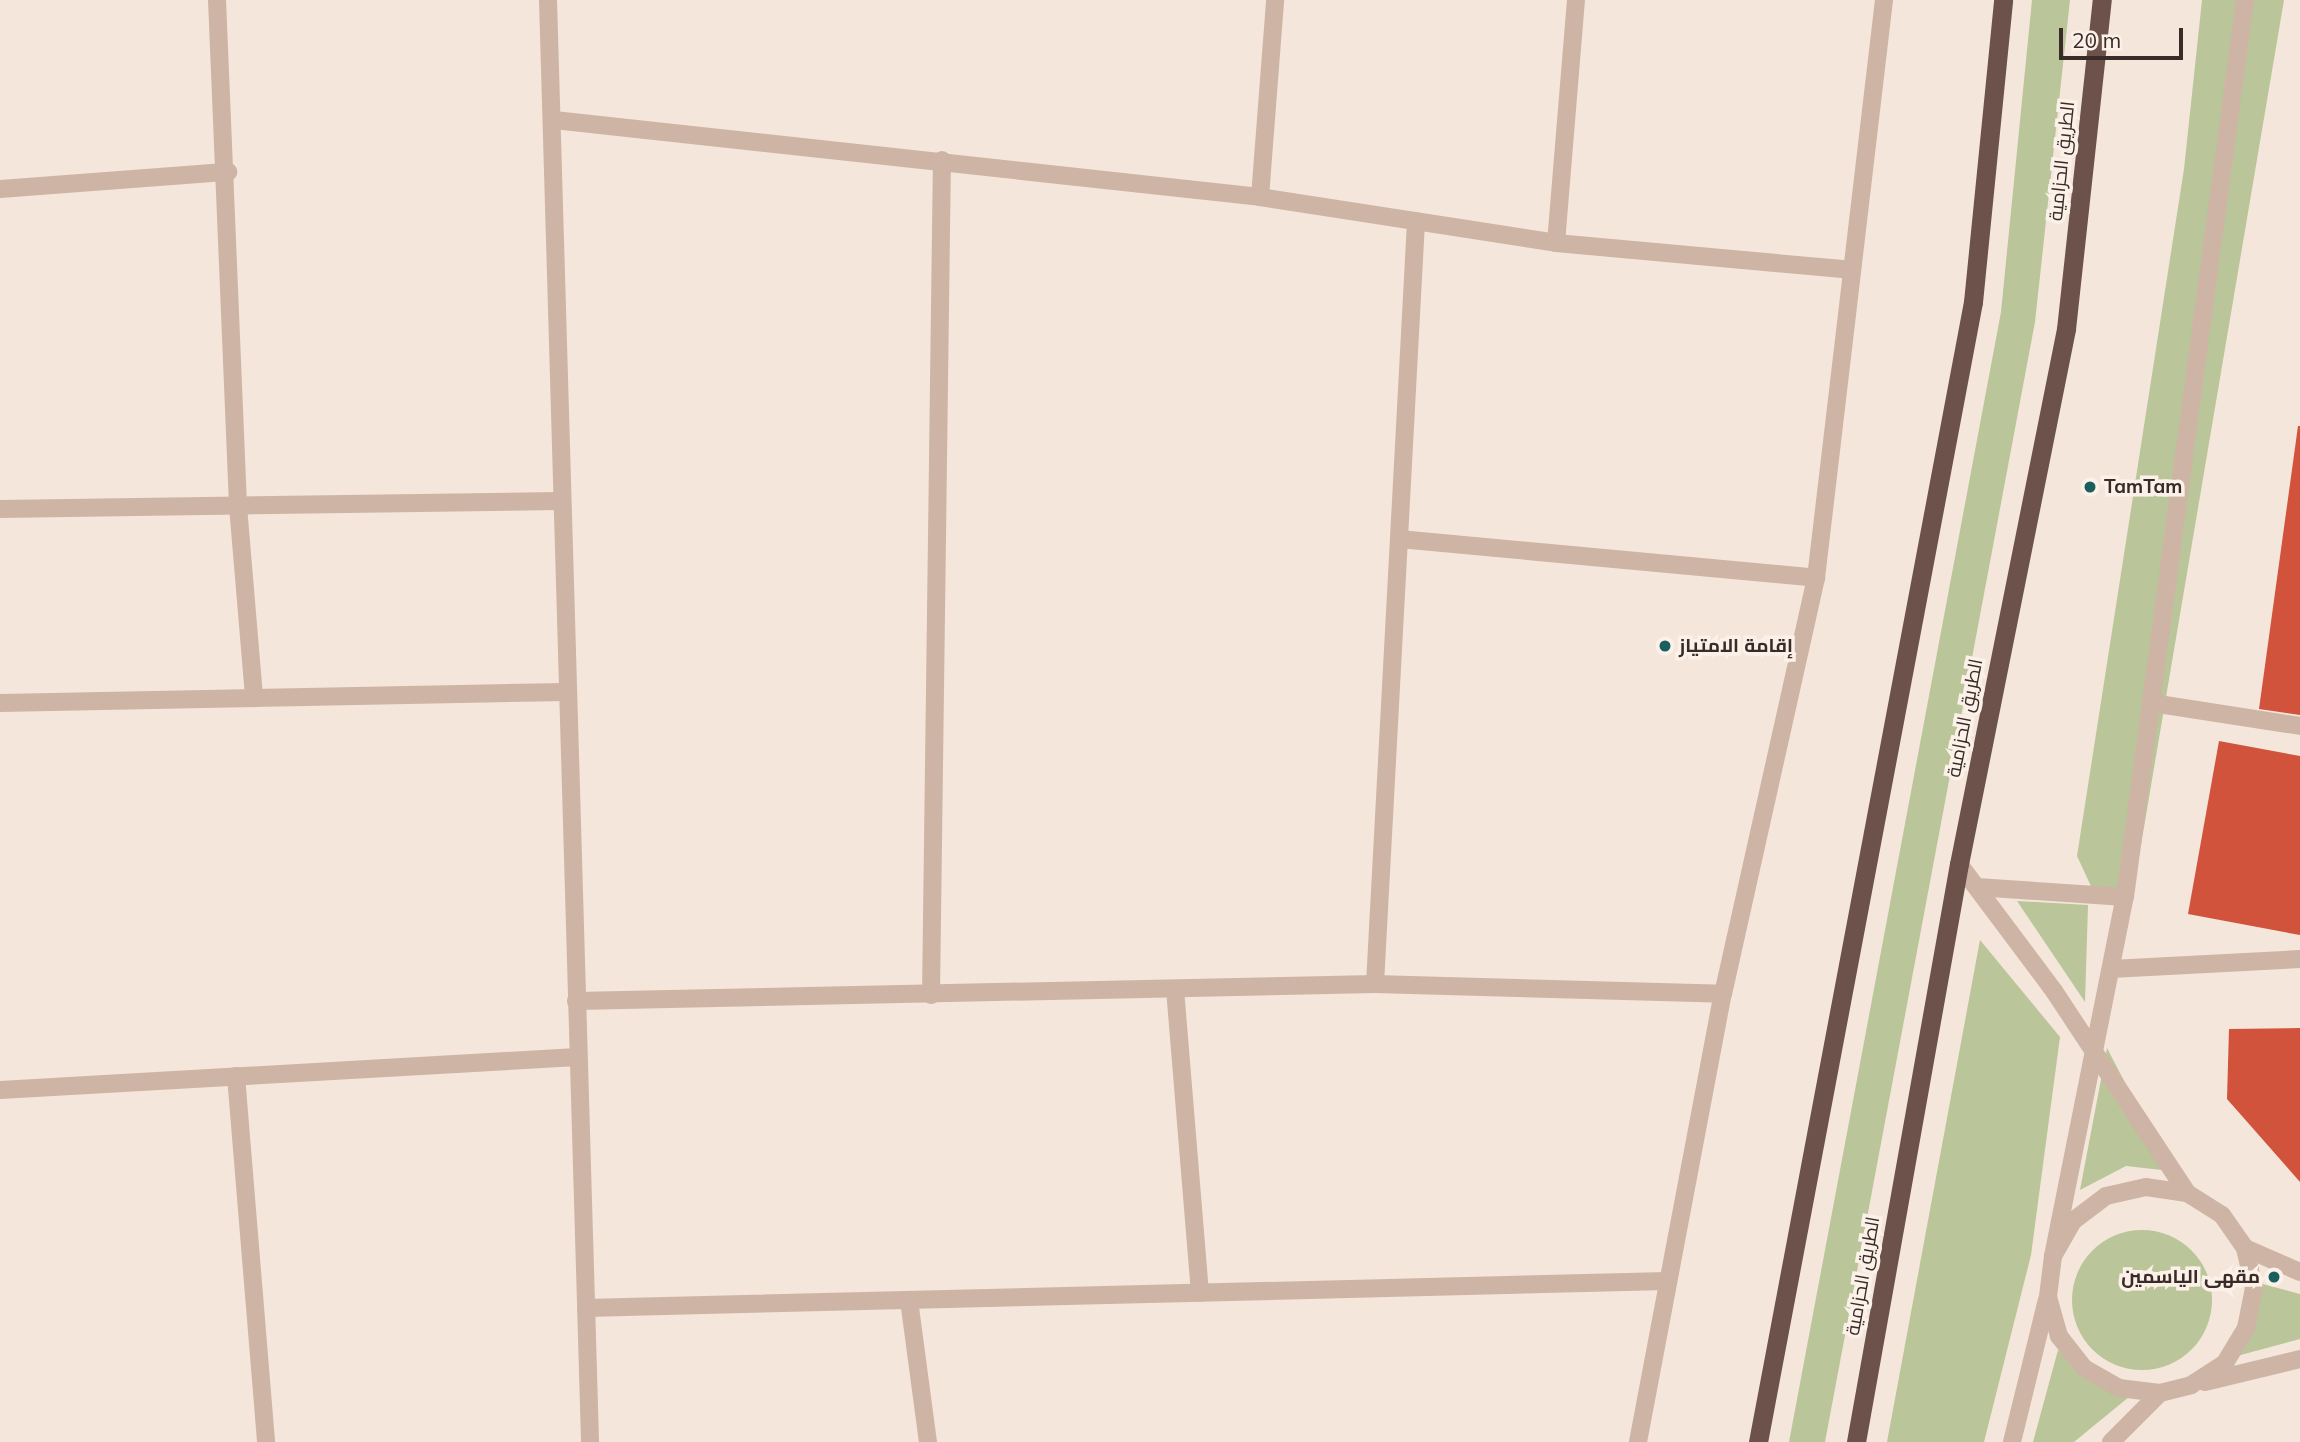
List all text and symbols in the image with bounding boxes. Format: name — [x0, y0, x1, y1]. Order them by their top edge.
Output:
scale bar — [2062, 14, 2186, 58]
text: 20 m — [2072, 27, 2121, 53]
street label: الطريق الحزامية — [2044, 100, 2080, 222]
place label: TamTam — [2104, 476, 2182, 498]
marker: TamTam — [2082, 479, 2098, 495]
place label: إقامة الامتياز — [1679, 635, 1793, 657]
marker: إقامة الامتياز — [1657, 638, 1673, 654]
street label: الطريق الحزامية — [1942, 657, 1988, 779]
street label: الطريق الحزامية — [1841, 1215, 1885, 1337]
place label: مقهى الياسمين — [2121, 1266, 2260, 1288]
marker: مقهى الياسمين — [2266, 1269, 2282, 1285]

